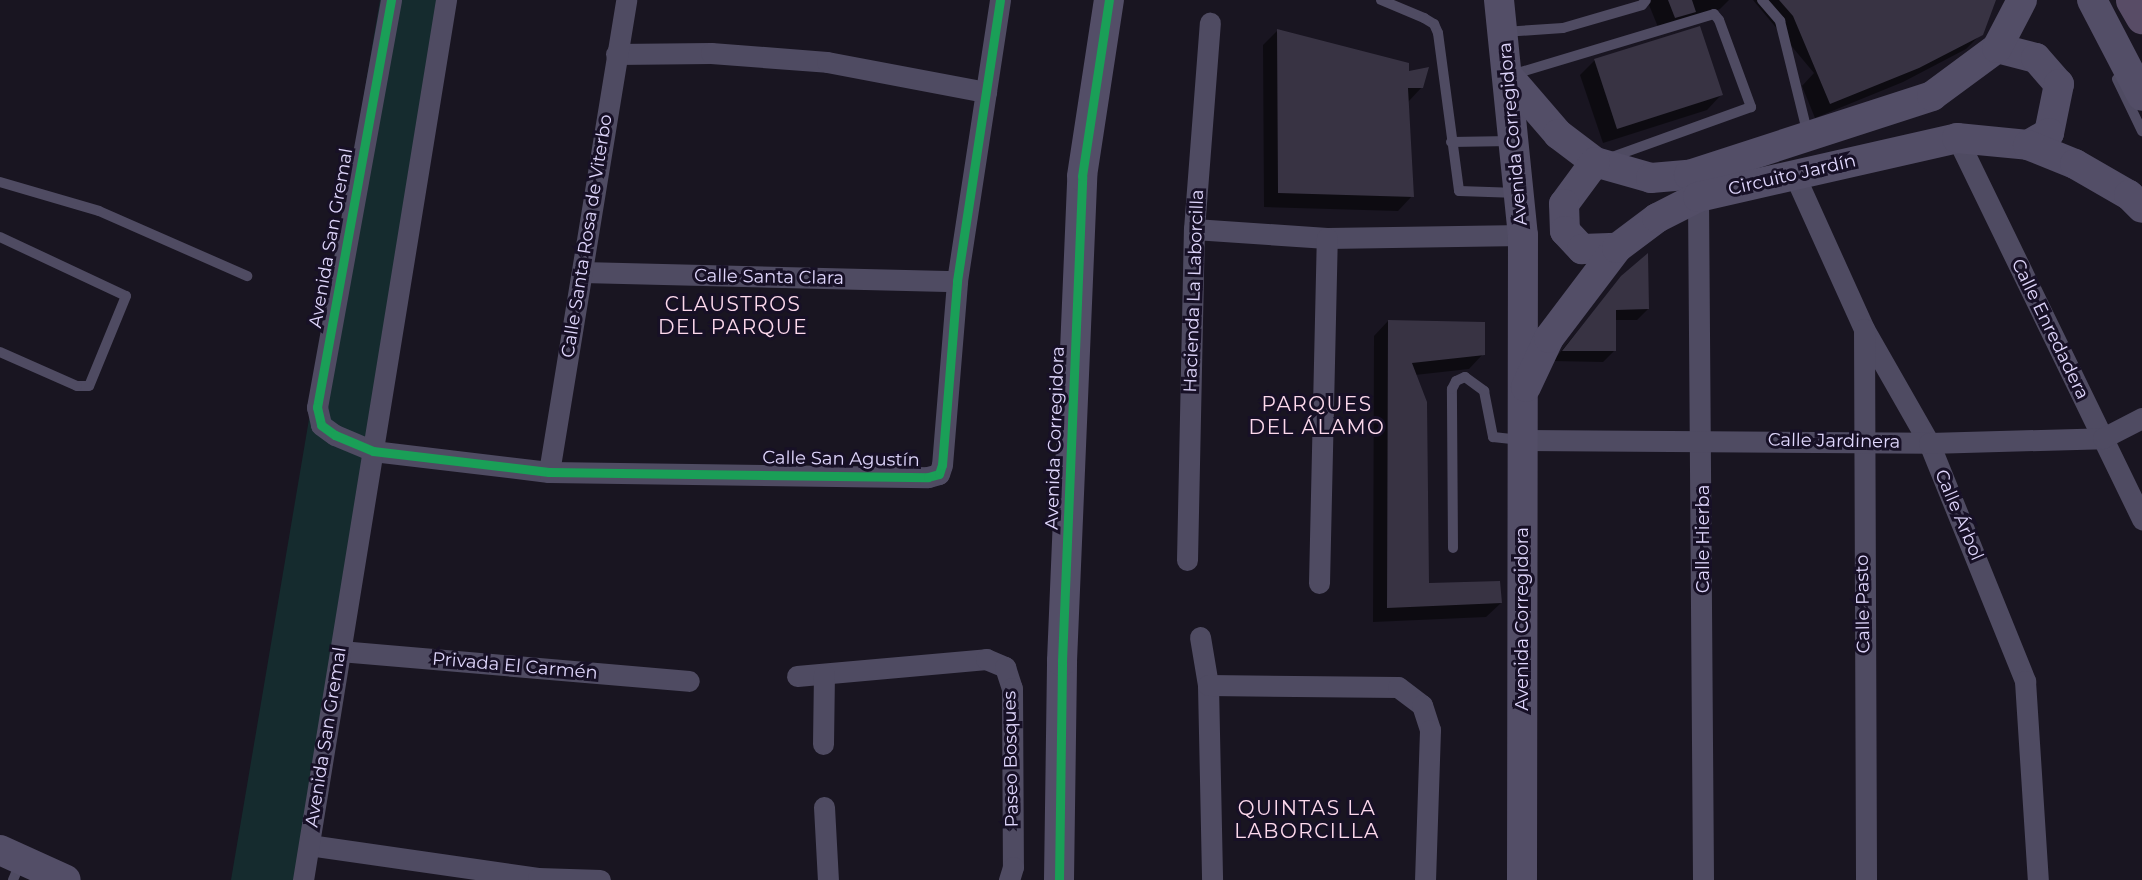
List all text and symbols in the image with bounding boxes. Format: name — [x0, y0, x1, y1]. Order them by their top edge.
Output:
street label: Avenida Corregidora — [1494, 42, 1532, 226]
street label: Calle Santa Rosa de Viterbo — [557, 113, 617, 359]
street label: Avenida San Gremal — [305, 146, 357, 330]
street label: Circuito Jardín — [1726, 150, 1858, 200]
street label: Hacienda La Laborcilla — [1180, 189, 1208, 393]
street label: Calle Enredadera — [2007, 255, 2093, 403]
street label: Calle Santa Clara — [694, 265, 844, 289]
district label: CLAUSTROS DEL PARQUE — [658, 292, 808, 339]
street label: Avenida Corregidora — [1041, 346, 1069, 530]
district label: PARQUES DEL ÁLAMO — [1249, 392, 1385, 439]
street label: Calle Jardinera — [1768, 429, 1900, 453]
street label: Calle San Agustín — [762, 447, 920, 471]
street label: Calle Árbol — [1930, 466, 1988, 564]
street label: Calle Hierba — [1692, 485, 1714, 593]
street label: Avenida Corregidora — [1511, 527, 1533, 711]
street label: Calle Pasto — [1851, 554, 1875, 654]
street label: Avenida San Gremal — [301, 645, 351, 829]
street label: Privada El Carmén — [431, 648, 599, 684]
street label: Paseo Bosques — [999, 691, 1023, 827]
district label: QUINTAS LA LABORCILLA — [1234, 797, 1380, 844]

